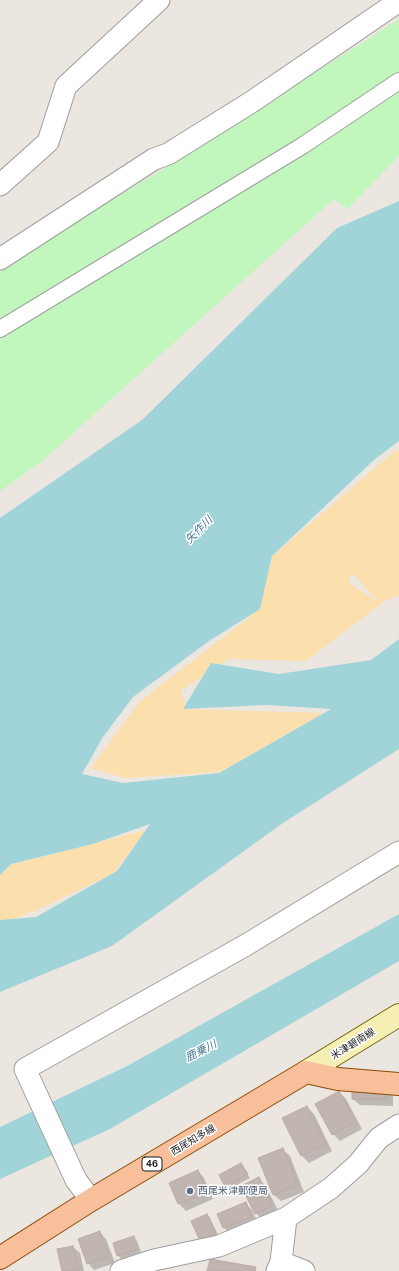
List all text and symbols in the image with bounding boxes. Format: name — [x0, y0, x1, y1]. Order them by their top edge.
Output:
water label: 矢作川 — [183, 514, 215, 546]
street label: 米津碧南線 — [329, 1026, 377, 1062]
water label: 鹿乗川 — [183, 1038, 219, 1064]
street label: 西尾知多線 — [168, 1122, 218, 1158]
road number: 46 — [142, 1157, 162, 1171]
place label: 西尾米津郵便局 — [198, 1185, 268, 1197]
marker: 西尾米津郵便局 — [185, 1186, 195, 1196]

